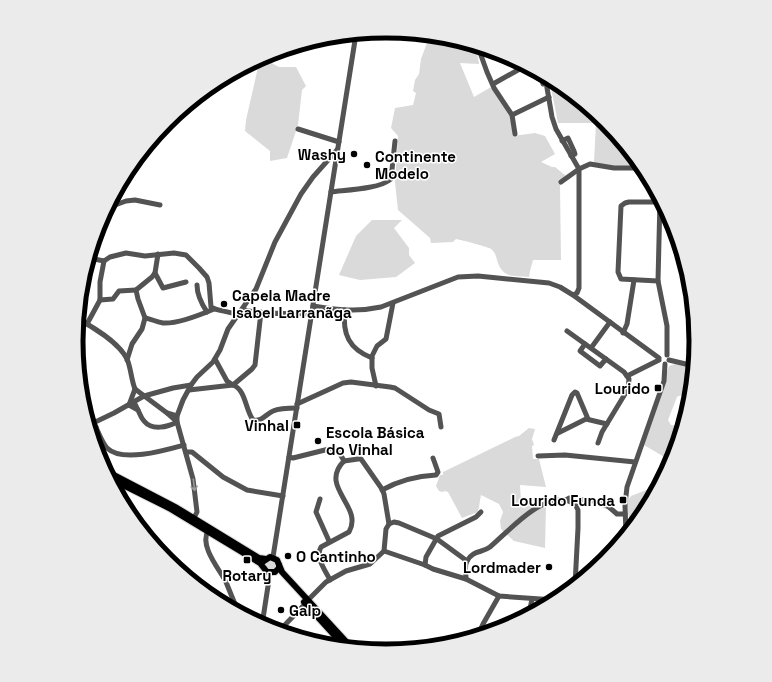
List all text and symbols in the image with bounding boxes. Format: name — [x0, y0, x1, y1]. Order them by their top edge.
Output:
place label: Washy — [298, 145, 346, 164]
place label: Continente Modelo — [375, 147, 456, 183]
marker: Washy — [349, 149, 359, 159]
marker: Continente Modelo — [362, 160, 372, 170]
place label: Capela Madre Isabel Larranãga — [232, 286, 352, 322]
marker: Capela Madre Isabel Larranãga — [219, 299, 229, 309]
place label: Lourido — [595, 379, 650, 398]
marker: Lourido — [653, 383, 663, 393]
place label: Vinhal — [245, 416, 289, 435]
marker: Vinhal — [292, 420, 302, 430]
place label: Escola Básica do Vinhal — [326, 423, 425, 459]
marker: Escola Básica do Vinhal — [313, 436, 323, 446]
one-way arrow — [190, 478, 197, 491]
place label: Lourido Funda — [511, 491, 615, 510]
marker: Lourido Funda — [618, 495, 628, 505]
place label: O Cantinho — [296, 547, 376, 566]
marker: O Cantinho — [283, 551, 293, 561]
marker: Rotary — [242, 555, 252, 565]
place label: Lordmader — [463, 558, 541, 577]
marker: Lordmader — [544, 562, 554, 572]
place label: Rotary — [222, 566, 272, 585]
place label: Galp — [289, 601, 321, 620]
marker: Galp — [276, 605, 286, 615]

